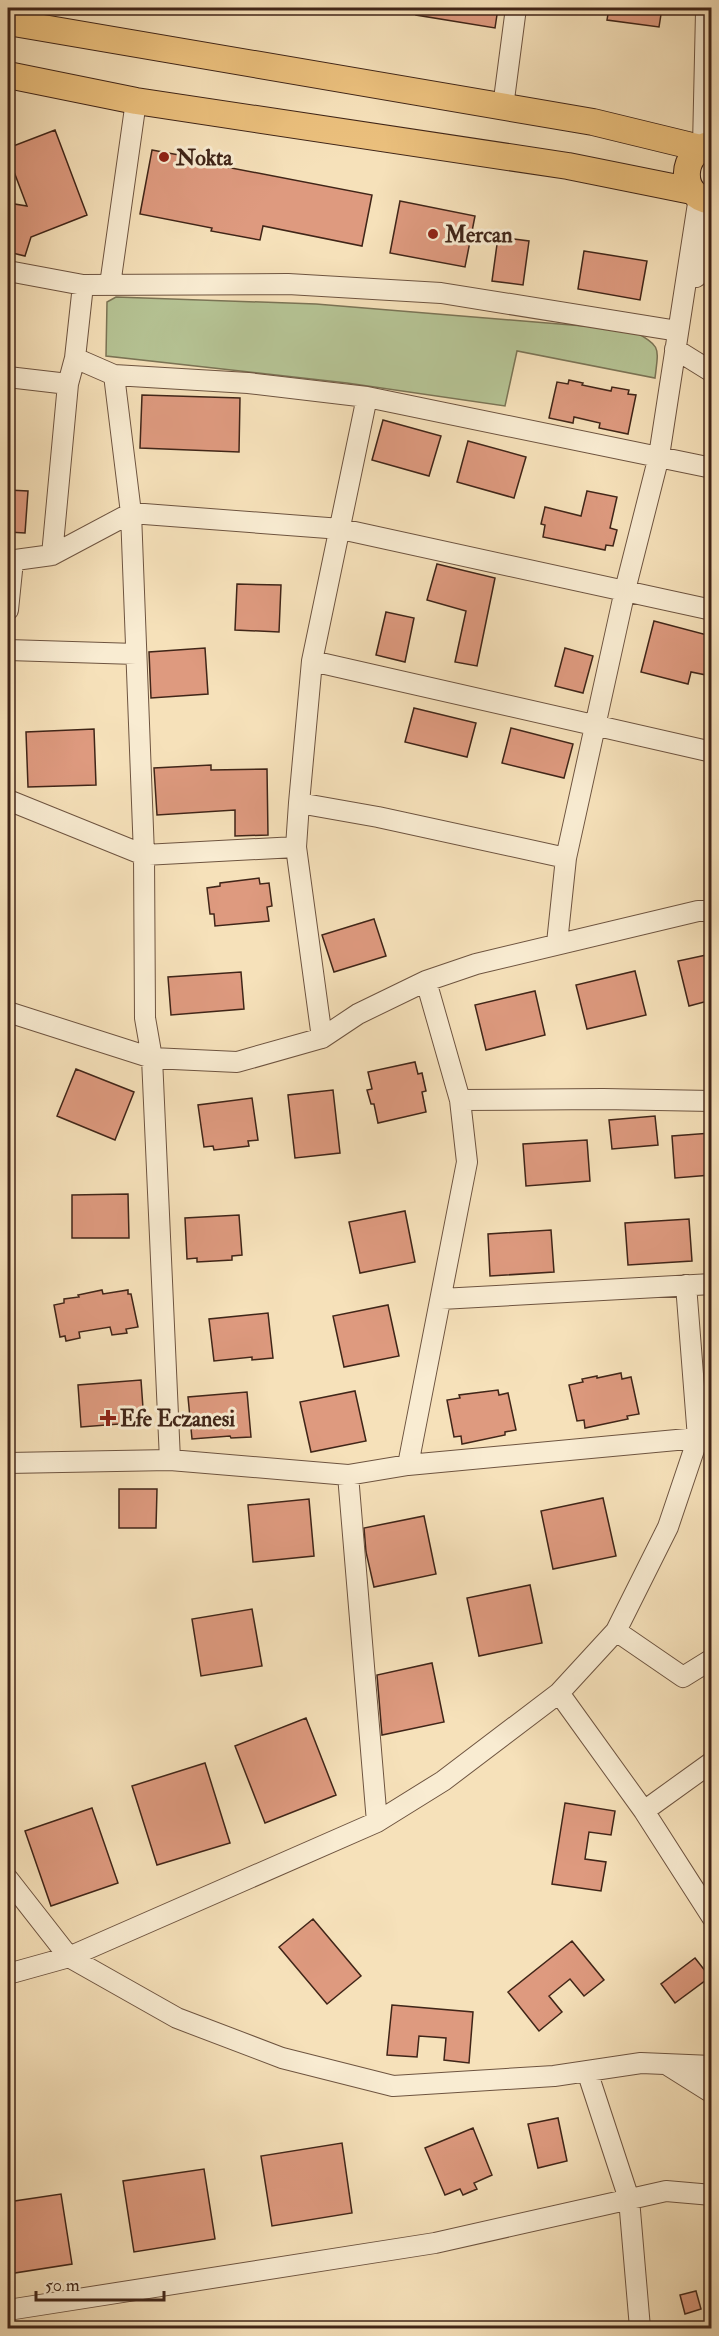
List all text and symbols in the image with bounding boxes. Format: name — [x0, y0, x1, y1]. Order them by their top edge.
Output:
place label: Nokta — [175, 144, 233, 172]
marker: Nokta — [157, 150, 171, 164]
place label: Mercan — [444, 221, 513, 249]
marker: Mercan — [426, 227, 440, 241]
place label: Efe Eczanesi — [120, 1405, 235, 1433]
marker: Efe Eczanesi — [101, 1411, 115, 1425]
scale bar — [36, 2264, 164, 2302]
text: 50 m — [45, 2274, 80, 2297]

